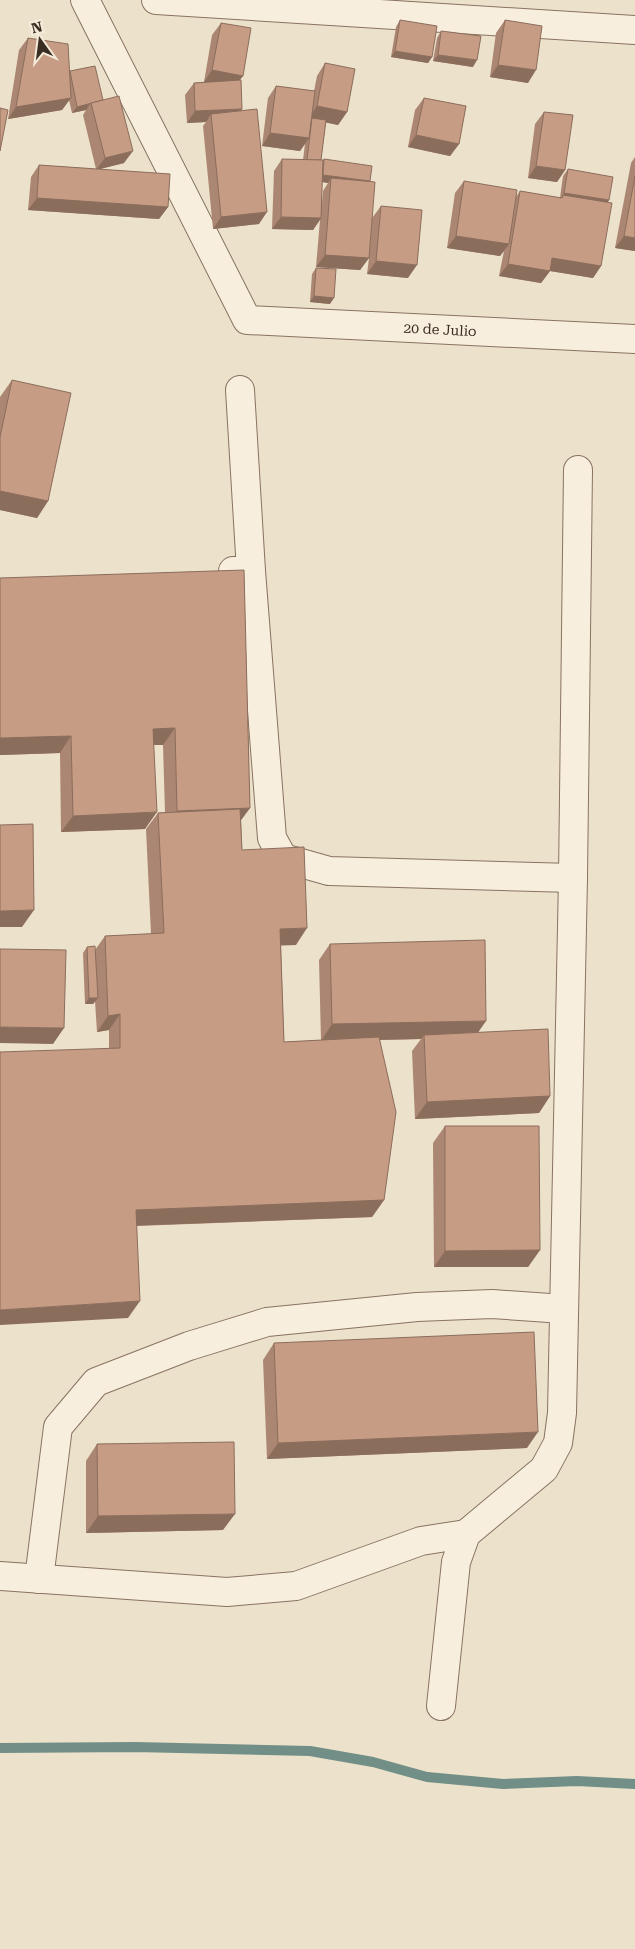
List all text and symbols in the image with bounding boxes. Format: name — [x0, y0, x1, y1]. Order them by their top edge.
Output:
north arrow — [15, 15, 65, 65]
text: N — [30, 18, 44, 36]
street label: 20 de Julio — [403, 320, 477, 339]

